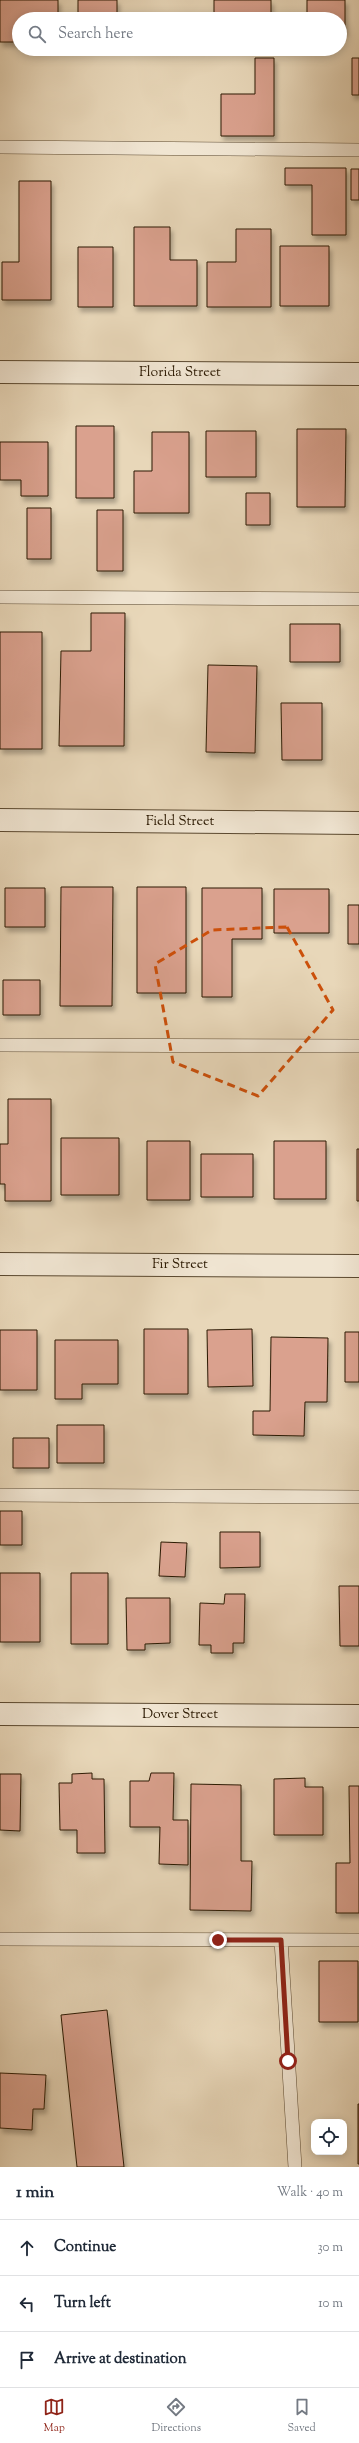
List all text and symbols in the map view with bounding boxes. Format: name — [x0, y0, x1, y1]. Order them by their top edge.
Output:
search box — [12, 12, 347, 56]
icon: search — [26, 23, 48, 45]
text: Search here — [58, 24, 133, 45]
street label: Florida Street — [139, 363, 221, 383]
street label: Field Street — [146, 812, 215, 832]
street label: Fir Street — [152, 1255, 208, 1275]
street label: Dover Street — [142, 1705, 218, 1725]
route end — [209, 1931, 227, 1949]
route start — [279, 2052, 297, 2070]
map controls — [311, 2119, 347, 2155]
button: locate — [311, 2119, 347, 2155]
text: 1 min — [16, 2181, 54, 2205]
text: Walk · 40 m — [277, 2184, 343, 2202]
icon: ahead — [16, 2237, 38, 2259]
text: Continue — [54, 2237, 116, 2258]
text: 30 m — [317, 2239, 343, 2257]
icon: left — [16, 2293, 38, 2315]
text: Turn left — [54, 2293, 111, 2314]
text: 10 m — [318, 2295, 343, 2313]
icon: arrive — [16, 2349, 38, 2371]
text: Arrive at destination — [54, 2349, 187, 2370]
tab: Map — [43, 2396, 65, 2436]
tab: Directions — [152, 2396, 201, 2436]
tab: Saved — [288, 2396, 316, 2436]

